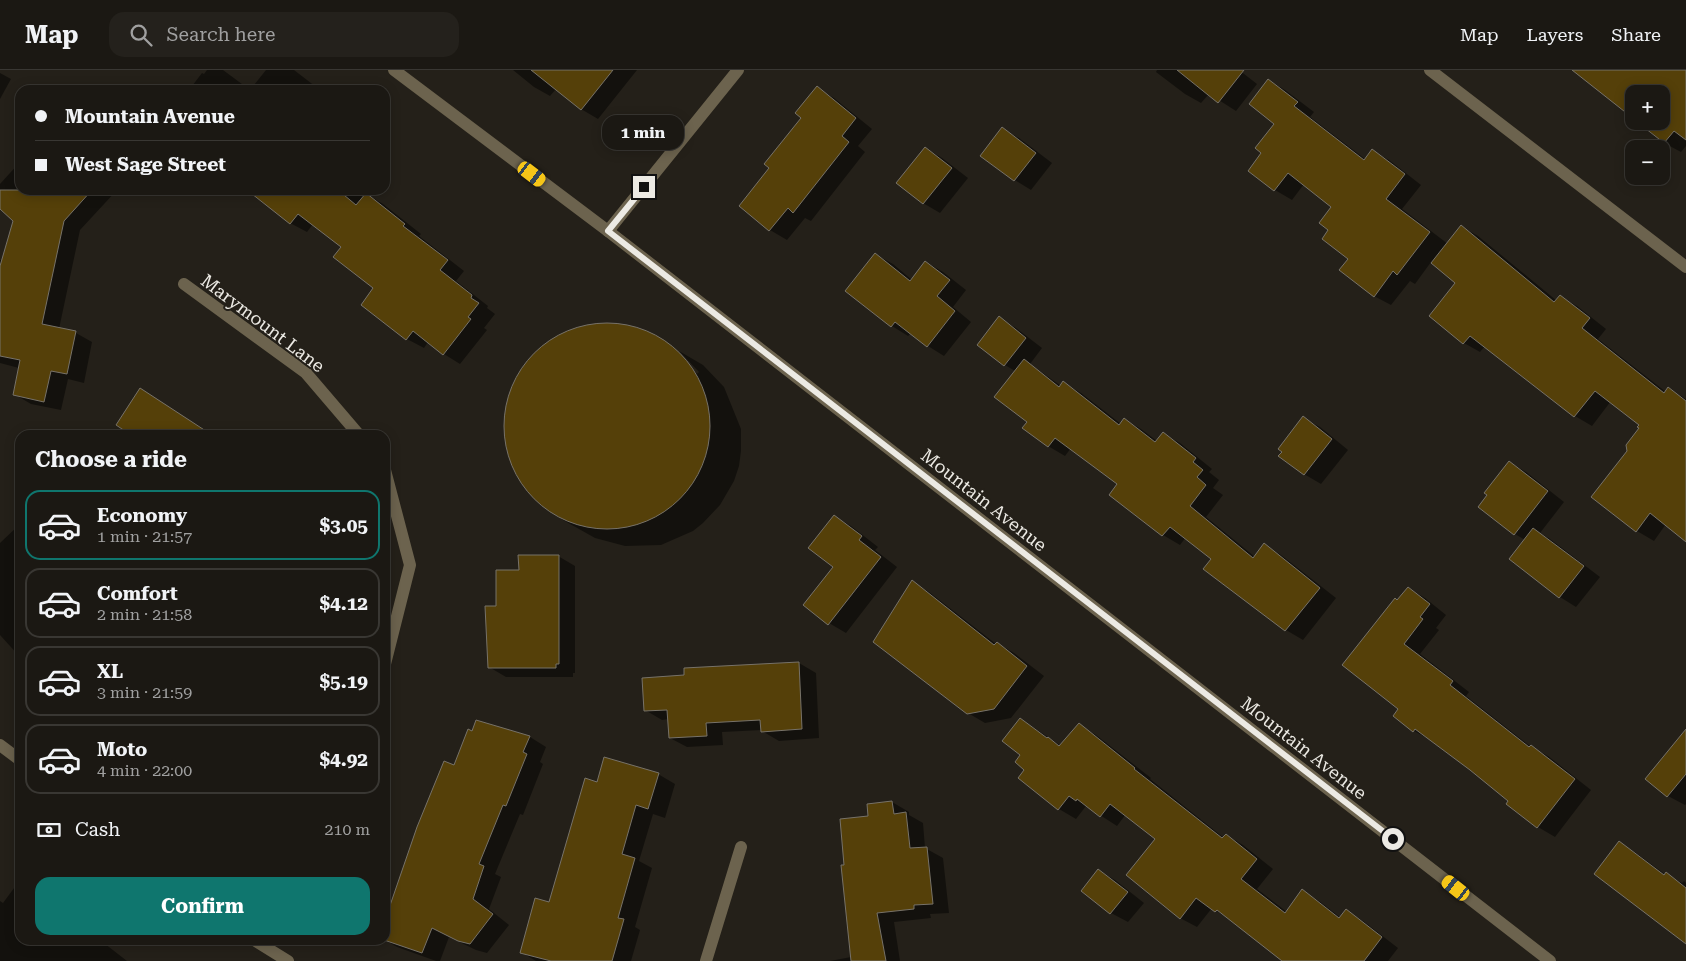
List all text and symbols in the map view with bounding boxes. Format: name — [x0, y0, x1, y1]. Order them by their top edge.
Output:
search box — [109, 12, 459, 57]
text: Map — [25, 21, 79, 49]
icon: search — [127, 21, 155, 49]
text: Search here — [167, 23, 275, 46]
text: Map — [1460, 24, 1499, 45]
text: Layers — [1527, 24, 1583, 45]
text: Share — [1611, 24, 1661, 45]
map controls — [1625, 85, 1670, 185]
button: + — [1625, 85, 1670, 130]
text: Mountain Avenue — [65, 105, 235, 128]
callout: 1 min — [603, 114, 685, 150]
text: 1 min — [621, 123, 665, 142]
button: − — [1625, 140, 1670, 185]
text: West Sage Street — [65, 153, 226, 176]
car — [515, 159, 548, 189]
route end — [633, 176, 655, 198]
street label: Marymount Lane — [197, 270, 329, 376]
street label: Mountain Avenue — [917, 444, 1051, 556]
text: Choose a ride — [35, 447, 187, 472]
icon: car — [37, 503, 82, 548]
text: Economy — [97, 504, 187, 527]
text: $3.05 — [319, 514, 368, 537]
text: 1 min · 21:57 — [97, 527, 192, 546]
icon: car — [37, 581, 82, 626]
text: Comfort — [97, 582, 178, 605]
text: $4.12 — [319, 592, 368, 615]
text: 2 min · 21:58 — [97, 605, 192, 624]
icon: car — [37, 659, 82, 704]
text: XL — [97, 660, 123, 683]
text: $5.19 — [319, 670, 368, 693]
text: 3 min · 21:59 — [97, 683, 192, 702]
street label: Mountain Avenue — [1237, 692, 1371, 804]
icon: car — [37, 737, 82, 782]
text: Moto — [97, 738, 147, 761]
text: $4.92 — [319, 748, 368, 771]
text: 4 min · 22:00 — [97, 761, 192, 780]
icon: cash — [35, 816, 63, 844]
text: Cash — [75, 818, 120, 841]
text: 210 m — [324, 820, 370, 839]
route start — [1382, 828, 1404, 850]
car — [1439, 873, 1472, 903]
button: Confirm — [35, 877, 370, 935]

